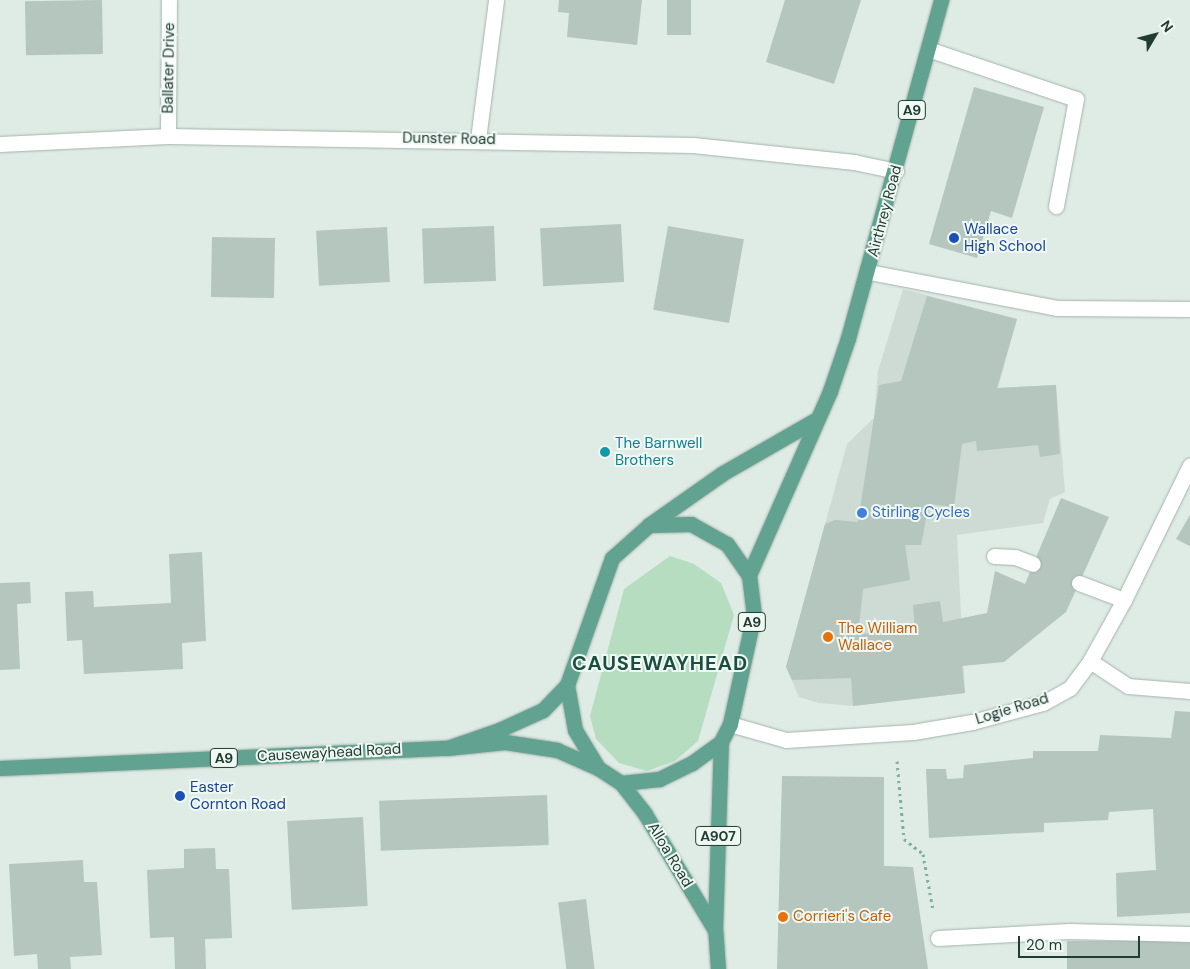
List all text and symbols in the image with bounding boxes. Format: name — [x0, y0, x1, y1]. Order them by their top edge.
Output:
north arrow — [1130, 10, 1180, 60]
text: N — [1157, 16, 1177, 35]
street label: Ballater Drive — [159, 22, 179, 114]
road number: A9 — [897, 98, 927, 122]
street label: Dunster Road — [402, 129, 496, 149]
street label: Airthrey Road — [864, 163, 906, 259]
place label: Wallace High School — [964, 220, 1046, 255]
marker: Wallace High School — [948, 232, 960, 244]
place label: The Barnwell Brothers — [615, 434, 702, 469]
marker: The Barnwell Brothers — [599, 446, 611, 458]
place label: Stirling Cycles — [872, 504, 970, 522]
marker: Stirling Cycles — [856, 507, 868, 519]
road number: A9 — [737, 610, 767, 634]
place label: The William Wallace — [838, 619, 917, 654]
marker: The William Wallace — [822, 631, 834, 643]
district label: CAUSEWAYHEAD — [570, 651, 750, 675]
street label: Logie Road — [973, 689, 1051, 729]
street label: Causewayhead Road — [256, 740, 402, 766]
road number: A9 — [209, 746, 239, 770]
place label: Easter Cornton Road — [190, 778, 286, 813]
marker: Easter Cornton Road — [174, 790, 186, 802]
street label: Alloa Road — [644, 819, 696, 891]
road number: A907 — [694, 824, 742, 848]
place label: Corrieri's Cafe — [793, 908, 891, 926]
marker: Corrieri's Cafe — [777, 911, 789, 923]
scale bar — [1020, 926, 1142, 958]
text: 20 m — [1026, 935, 1062, 955]

